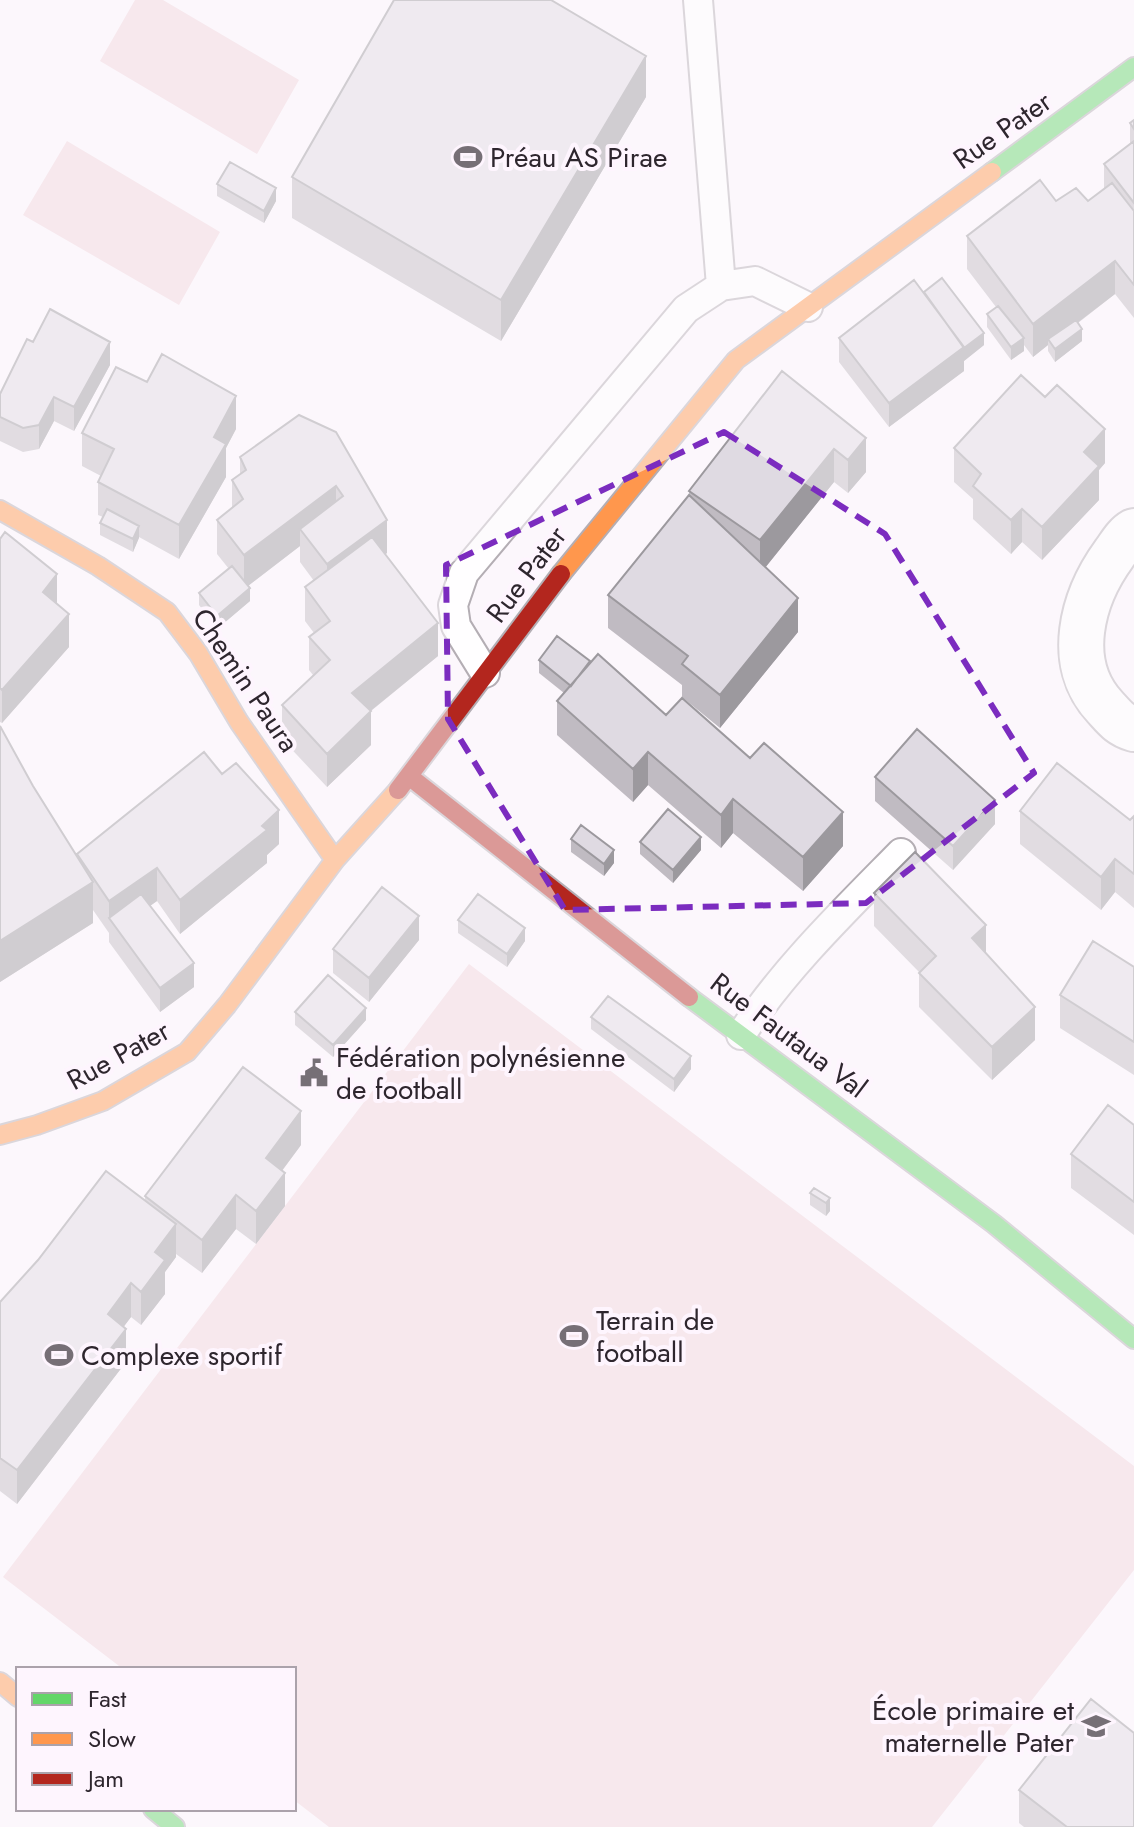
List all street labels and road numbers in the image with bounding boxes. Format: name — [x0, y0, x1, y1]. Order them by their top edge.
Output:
street label: Rue Pater — [945, 81, 1060, 179]
street label: Rue Pater — [476, 517, 577, 631]
street label: Chemin Paura — [182, 600, 309, 761]
street label: Rue Fautaua Val — [702, 963, 876, 1108]
street label: Rue Pater — [59, 1010, 177, 1100]

